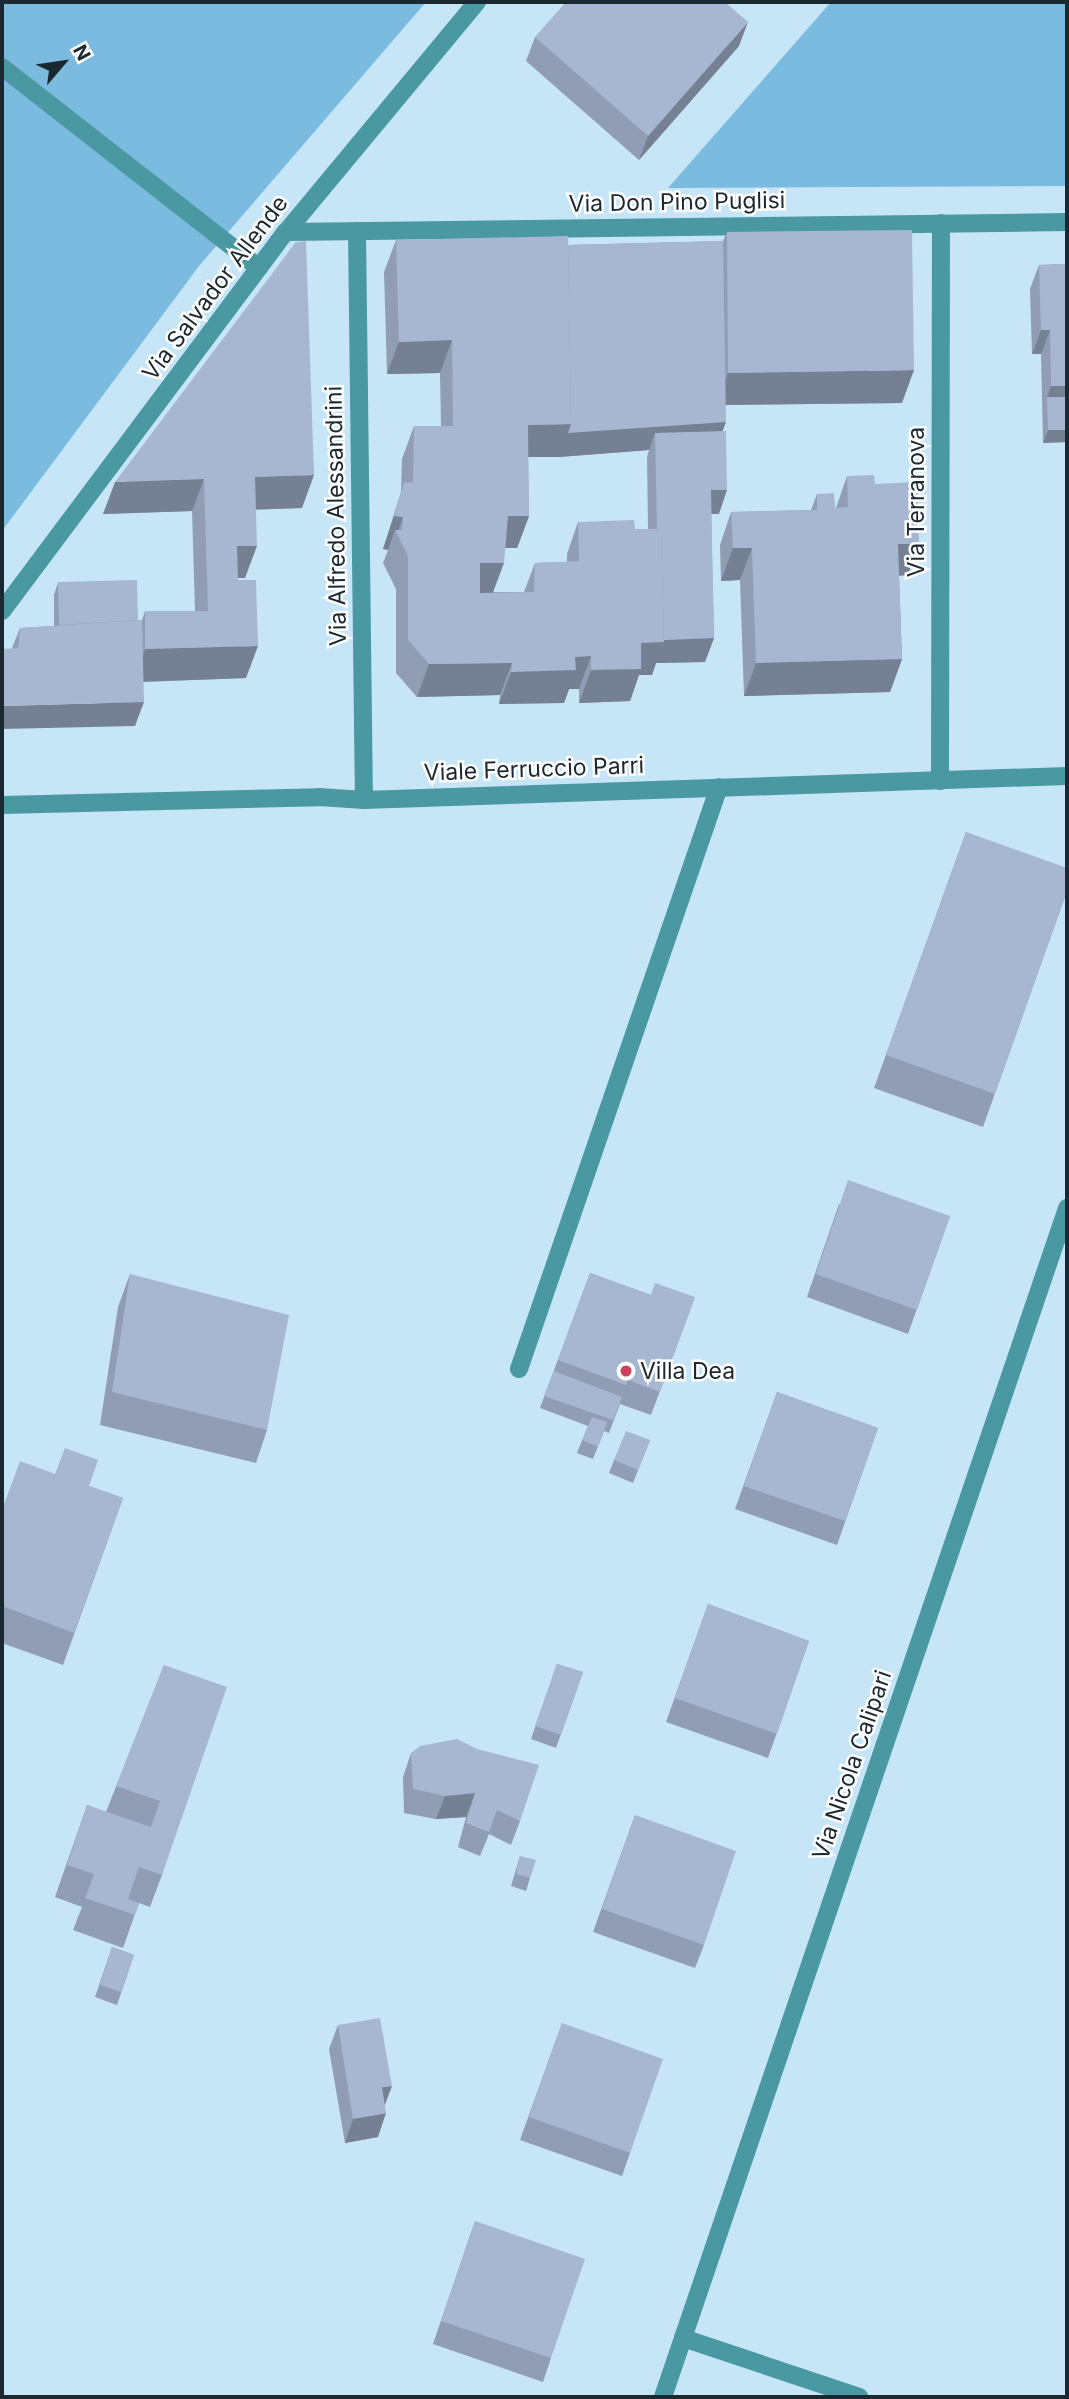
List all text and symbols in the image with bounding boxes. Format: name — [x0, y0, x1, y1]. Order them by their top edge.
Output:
north arrow — [28, 28, 98, 98]
text: N — [68, 41, 95, 64]
street label: Via Don Pino Puglisi — [568, 186, 786, 218]
street label: Via Salvador Allende — [136, 190, 294, 386]
street label: Via Alfredo Alessandrini — [320, 386, 352, 646]
street label: Via Terranova — [902, 427, 930, 577]
street label: Viale Ferruccio Parri — [423, 751, 645, 787]
place label: Villa Dea — [640, 1357, 735, 1385]
marker: Villa Dea — [618, 1363, 634, 1379]
street label: Via Nicola Calipari — [807, 1667, 897, 1863]

